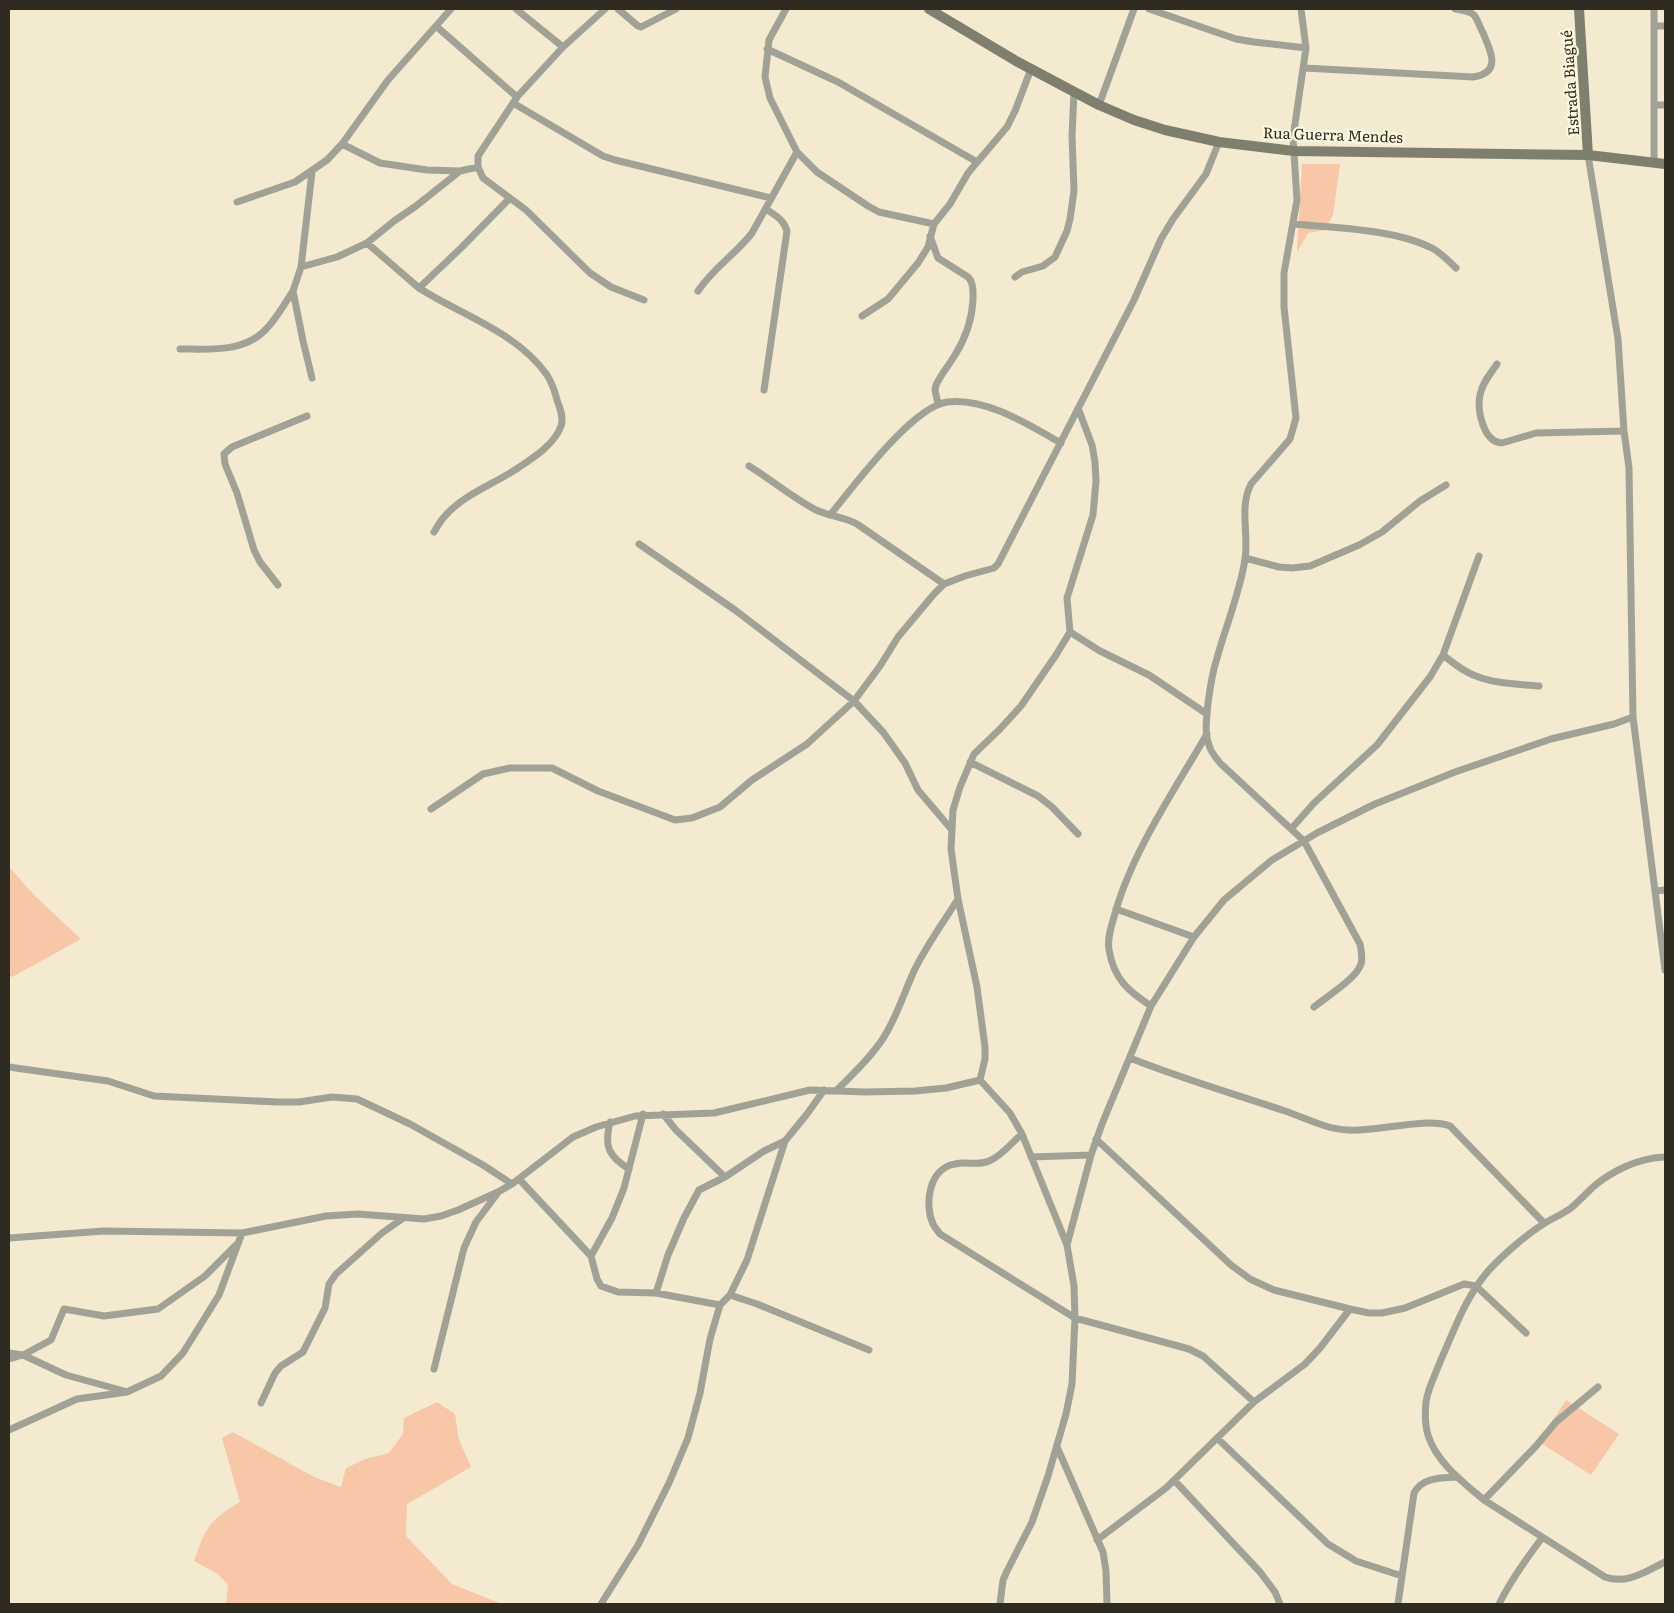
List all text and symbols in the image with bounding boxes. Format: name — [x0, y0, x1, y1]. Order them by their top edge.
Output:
street label: Estrada Biagué — [1554, 29, 1584, 137]
street label: Rua Guerra Mendes — [1263, 120, 1404, 148]

